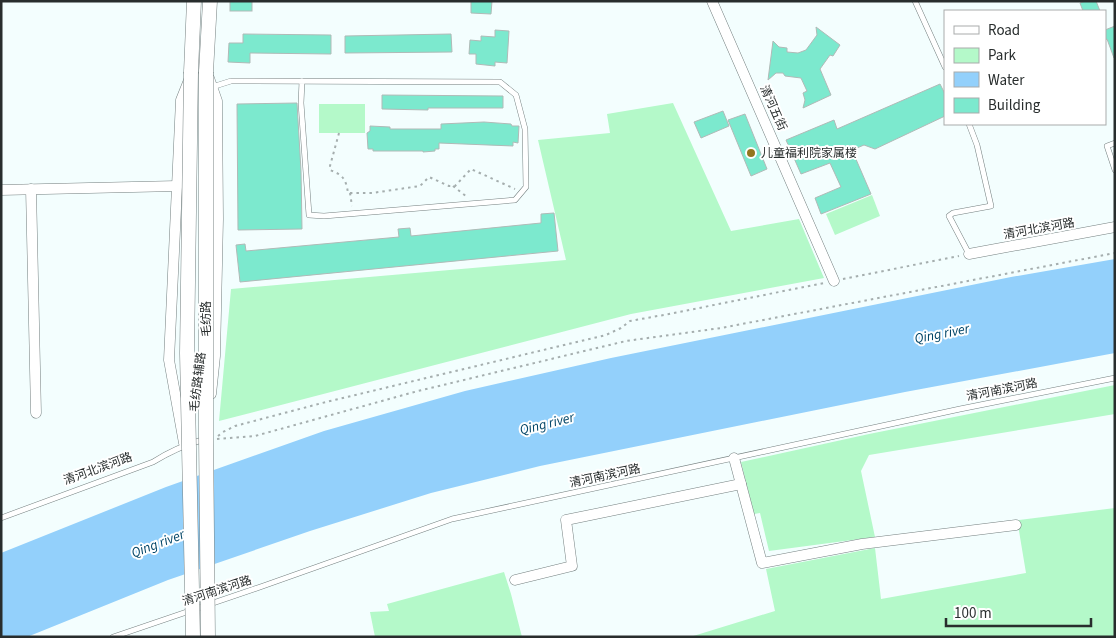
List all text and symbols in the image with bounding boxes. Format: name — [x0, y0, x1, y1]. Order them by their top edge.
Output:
legend — [944, 10, 1106, 125]
text: Road — [988, 20, 1020, 41]
text: Park — [988, 45, 1017, 66]
text: Water — [988, 70, 1025, 91]
street label: 清河五街 — [755, 83, 791, 133]
text: Building — [988, 95, 1041, 116]
place label: 儿童福利院家属楼 — [761, 145, 857, 162]
marker: 儿童福利院家属楼 — [745, 147, 757, 159]
street label: 清河北滨河路 — [1002, 214, 1076, 244]
street label: 毛纺路 — [198, 301, 215, 337]
water label: Qing river — [913, 319, 972, 349]
street label: 毛纺路辅路 — [186, 351, 210, 413]
street label: 清河南滨河路 — [965, 375, 1039, 405]
water label: Qing river — [518, 407, 578, 440]
street label: 清河北滨河路 — [61, 449, 135, 489]
street label: 清河南滨河路 — [568, 460, 642, 492]
water label: Qing river — [128, 524, 189, 563]
street label: 清河南滨河路 — [180, 572, 254, 610]
scale bar — [946, 596, 1091, 628]
text: 100 m — [954, 603, 992, 624]

